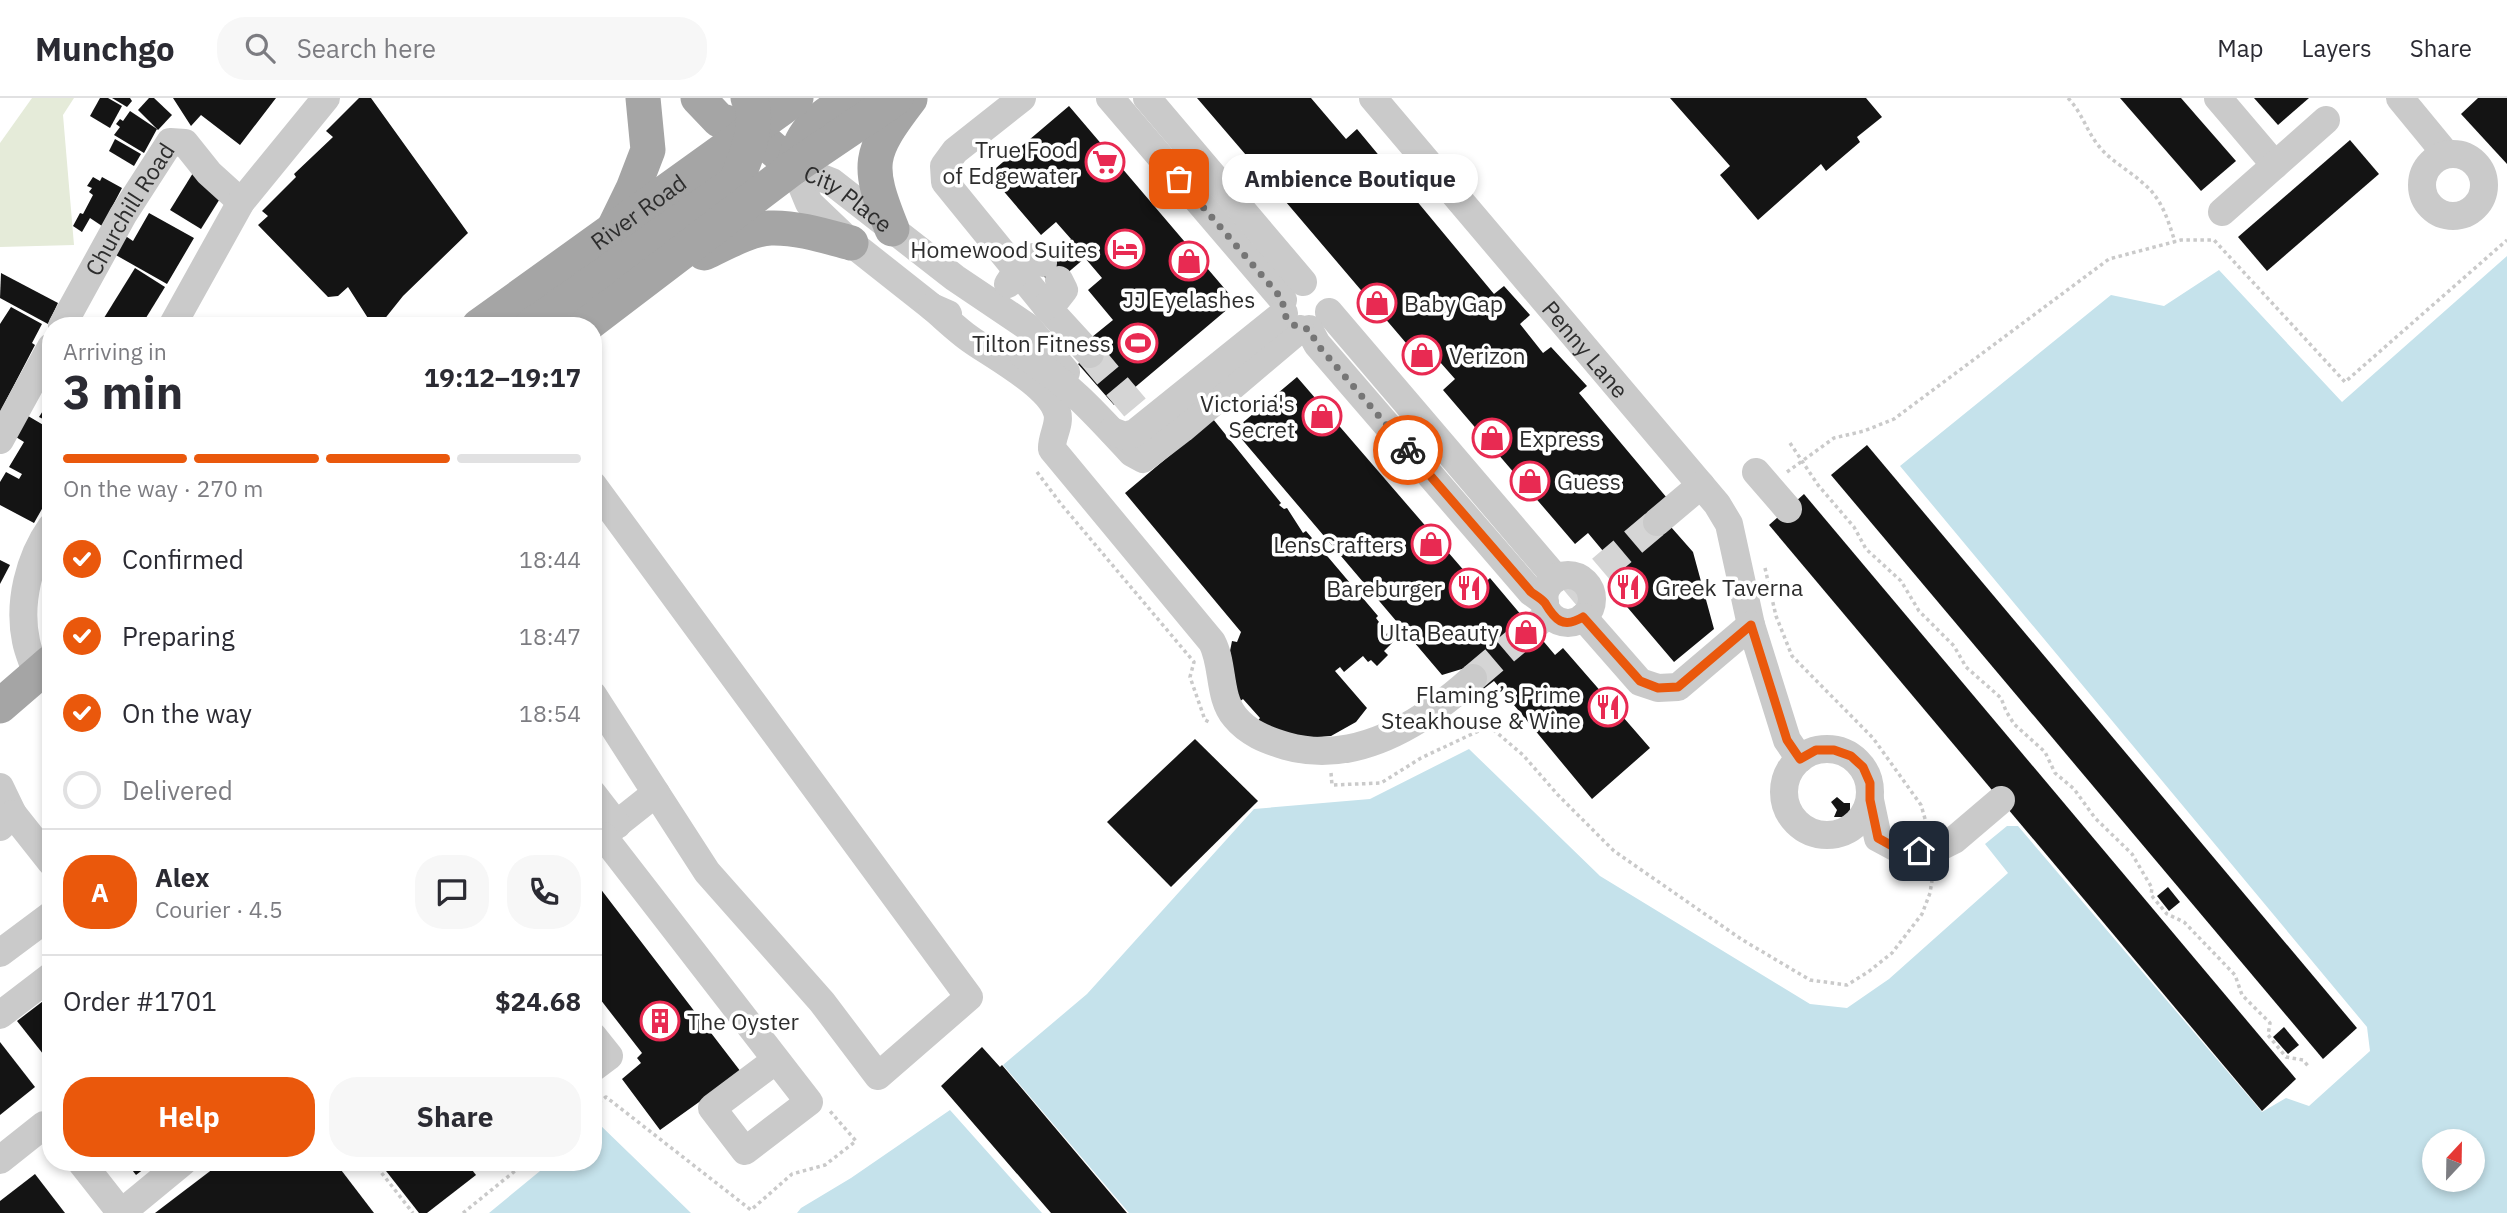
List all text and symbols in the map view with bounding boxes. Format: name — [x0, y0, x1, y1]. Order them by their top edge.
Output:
search box — [217, 17, 707, 80]
text: Munchgo — [35, 27, 175, 70]
icon: search — [241, 29, 279, 67]
text: Search here — [297, 31, 436, 65]
text: Map — [2217, 32, 2264, 64]
text: Layers — [2302, 32, 2372, 64]
text: Share — [2410, 32, 2472, 64]
place label: True Food of Edgewater — [943, 134, 1079, 190]
street label: Churchill Road — [78, 137, 181, 281]
supermarket icon: True Food of Edgewater — [1084, 141, 1126, 183]
pin — [1149, 149, 1209, 209]
callout: Ambience Boutique — [1221, 154, 1476, 204]
street label: City Place — [800, 158, 899, 239]
icon: bag — [1160, 160, 1198, 198]
text: Ambience Boutique — [1244, 163, 1456, 193]
street label: River Road — [584, 167, 692, 256]
hotel icon: Homewood Suites — [1104, 228, 1146, 270]
place label: Homewood Suites — [910, 234, 1098, 264]
shop icon: JJ Eyelashes — [1168, 240, 1210, 282]
shop icon: Baby Gap — [1356, 282, 1398, 324]
place label: JJ Eyelashes — [1123, 284, 1255, 314]
place label: Baby Gap — [1404, 288, 1503, 318]
street label: Penny Lane — [1536, 294, 1635, 404]
sports icon: Tilton Fitness — [1117, 322, 1159, 364]
place label: Tilton Fitness — [972, 328, 1111, 358]
shop icon: Verizon — [1401, 334, 1443, 376]
text: Arriving in — [63, 336, 167, 366]
place label: Verizon — [1449, 340, 1526, 370]
text: 19:12–19:17 — [424, 360, 581, 394]
text: 3 min — [63, 362, 183, 422]
place label: Victoria's Secret — [1200, 388, 1295, 444]
shop icon: Victoria's Secret — [1301, 395, 1343, 437]
courier — [1373, 415, 1443, 485]
shop icon: Express — [1471, 417, 1513, 459]
place label: Express — [1519, 423, 1601, 453]
icon: bike — [1389, 431, 1427, 469]
shop icon: Guess — [1509, 460, 1551, 502]
place label: Guess — [1557, 466, 1621, 496]
text: On the way · 270 m — [63, 473, 263, 503]
shop icon: LensCrafters — [1410, 523, 1452, 565]
place label: LensCrafters — [1273, 529, 1404, 559]
icon: check — [63, 540, 101, 578]
text: Confirmed — [122, 542, 244, 576]
text: 18:44 — [519, 544, 581, 574]
restaurant icon: Greek Taverna — [1607, 566, 1649, 608]
restaurant icon: Bareburger — [1448, 567, 1490, 609]
place label: Greek Taverna — [1655, 572, 1803, 602]
place label: Bareburger — [1326, 573, 1443, 603]
shop icon: Ulta Beauty — [1505, 611, 1547, 653]
icon: check — [63, 617, 101, 655]
place label: Ulta Beauty — [1379, 617, 1500, 647]
text: Preparing — [122, 619, 235, 653]
text: 18:47 — [519, 621, 581, 651]
place label: Flaming’s Prime Steakhouse & Wine — [1381, 679, 1581, 735]
restaurant icon: Flaming’s Prime Steakhouse & Wine — [1587, 686, 1629, 728]
icon: check — [63, 694, 101, 732]
text: On the way — [122, 696, 252, 730]
text: 18:54 — [519, 698, 581, 728]
text: Delivered — [122, 773, 233, 807]
pin — [1889, 821, 1949, 881]
icon: home — [1900, 832, 1938, 870]
button: chat — [415, 855, 489, 929]
button: phone — [507, 855, 581, 929]
text: Alex — [155, 860, 209, 894]
text: A — [91, 875, 109, 909]
text: Courier · 4.5 — [155, 894, 283, 924]
text: Order #1701 — [63, 984, 217, 1018]
text: $24.68 — [495, 984, 581, 1018]
building icon: The Oyster — [639, 1000, 681, 1042]
place label: The Oyster — [687, 1006, 800, 1036]
button: Help — [63, 1077, 315, 1157]
button: Share — [329, 1077, 581, 1157]
north arrow — [2422, 1129, 2485, 1192]
map controls — [2422, 1129, 2485, 1192]

